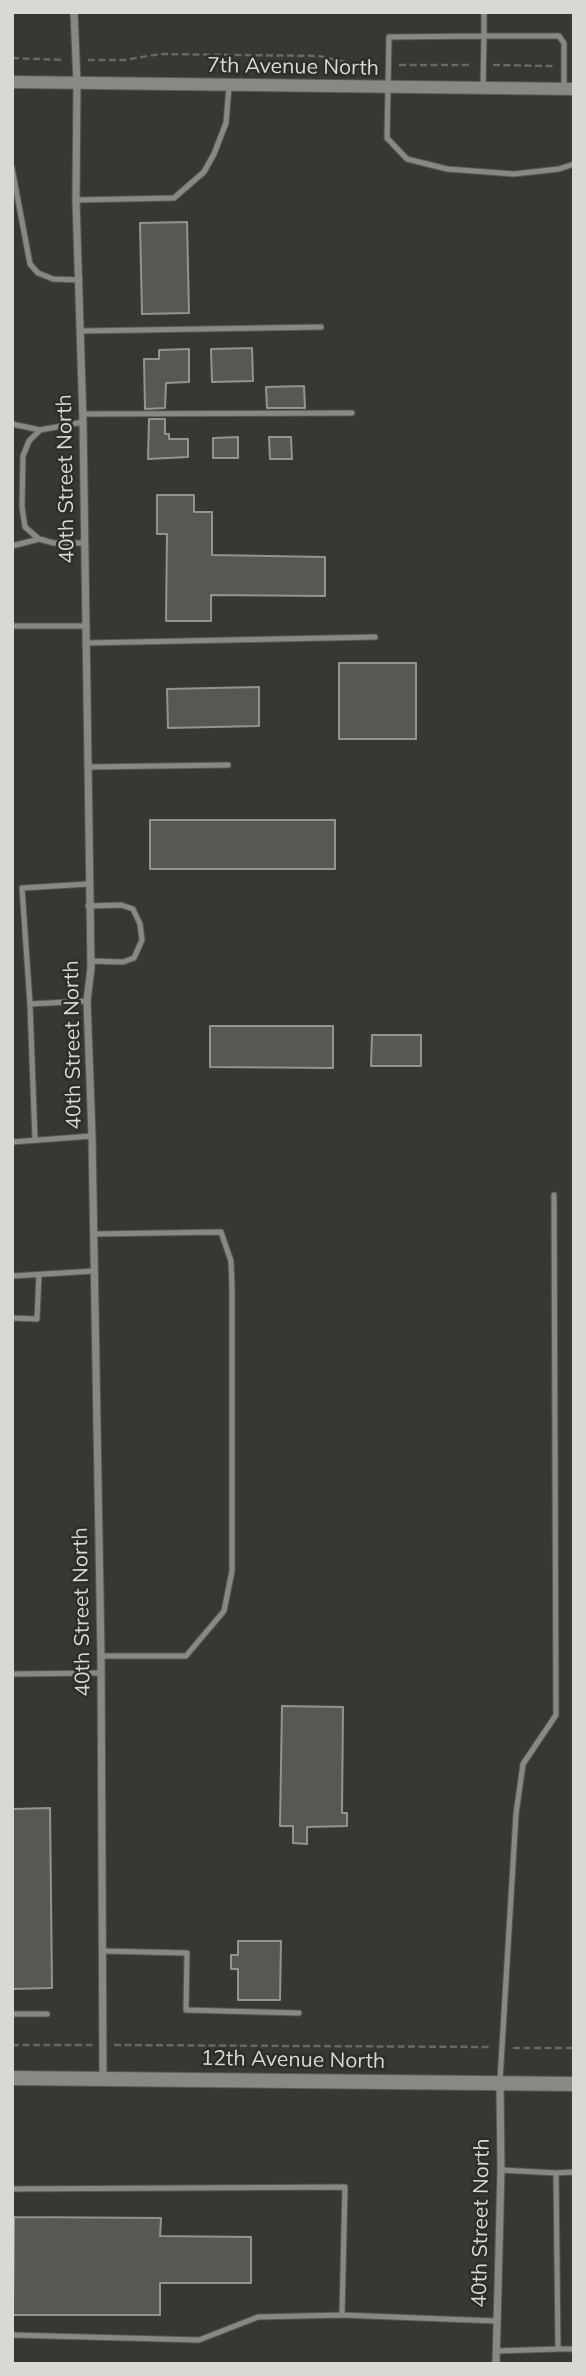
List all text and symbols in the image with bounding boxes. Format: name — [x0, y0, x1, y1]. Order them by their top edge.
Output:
street label: 7th Avenue North — [207, 53, 379, 81]
street label: 40th Street North — [52, 394, 80, 564]
street label: 40th Street North — [59, 960, 87, 1130]
street label: 40th Street North — [68, 1527, 96, 1697]
street label: 12th Avenue North — [201, 2046, 385, 2074]
street label: 40th Street North — [467, 2138, 495, 2308]

